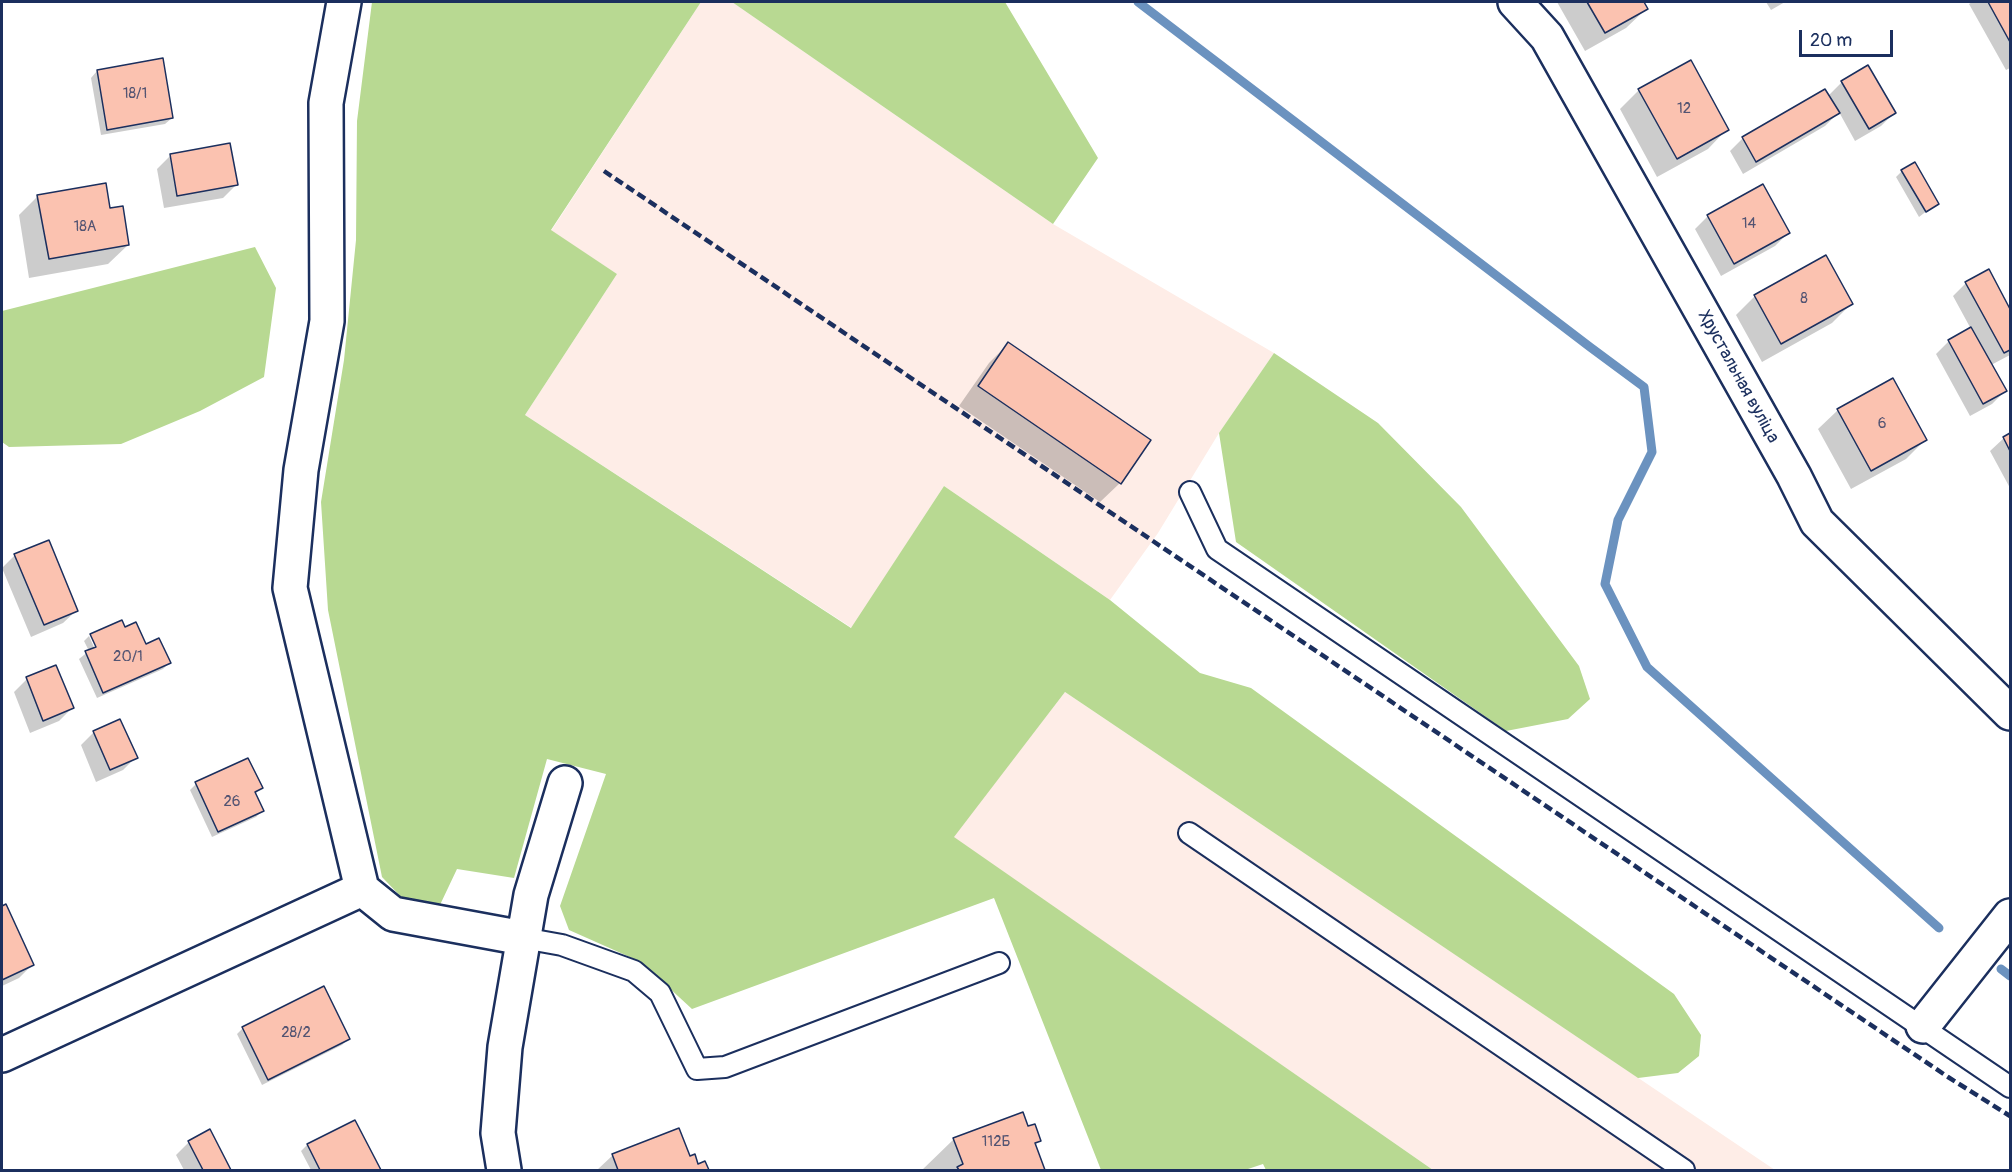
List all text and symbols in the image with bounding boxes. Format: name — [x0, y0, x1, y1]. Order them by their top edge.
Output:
scale bar — [1802, 18, 1896, 56]
text: 20 m — [1810, 29, 1852, 52]
house number: 18/1 — [123, 85, 147, 103]
house number: 12 — [1677, 100, 1691, 118]
house number: 14 — [1742, 215, 1756, 233]
house number: 18А — [73, 218, 97, 236]
house number: 8 — [1800, 290, 1808, 308]
street label: Хрустальная вуліца — [1693, 307, 1783, 447]
house number: 6 — [1878, 415, 1886, 433]
house number: 20/1 — [113, 648, 143, 666]
house number: 26 — [223, 793, 241, 811]
house number: 28/2 — [281, 1024, 311, 1042]
house number: 112Б — [981, 1133, 1011, 1151]

